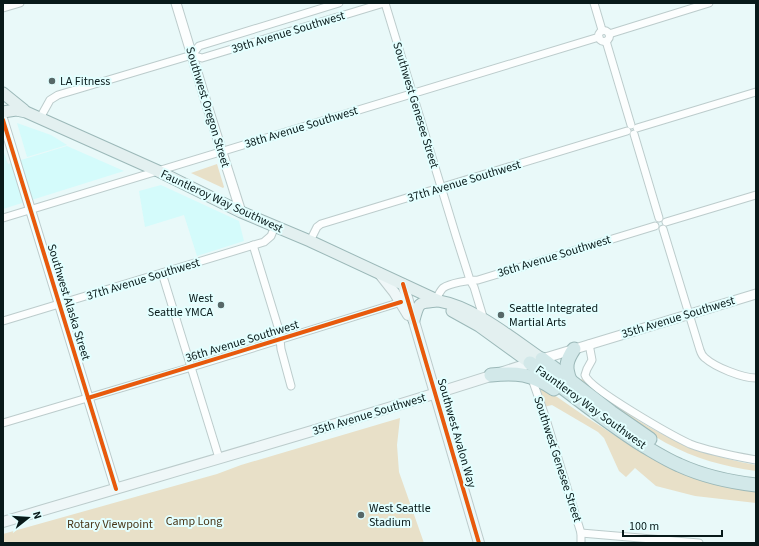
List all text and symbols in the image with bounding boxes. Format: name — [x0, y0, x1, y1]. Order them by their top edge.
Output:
street label: 39th Avenue Southwest — [229, 7, 347, 58]
street label: Southwest Genesee Street — [388, 40, 443, 170]
street label: Southwest Oregon Street — [181, 45, 234, 169]
place label: LA Fitness — [60, 73, 110, 90]
marker: LA Fitness — [47, 76, 57, 86]
street label: 38th Avenue Southwest — [242, 102, 360, 153]
street label: 37th Avenue Southwest — [405, 156, 523, 207]
street label: Fauntleroy Way Southwest — [158, 166, 286, 237]
street label: 36th Avenue Southwest — [495, 231, 613, 282]
street label: Southwest Alaska Street — [43, 242, 94, 362]
street label: 37th Avenue Southwest — [84, 254, 202, 305]
place label: West Seattle YMCA — [148, 290, 213, 321]
street label: 35th Avenue Southwest — [619, 292, 737, 343]
marker: West Seattle YMCA — [216, 300, 226, 310]
place label: Seattle Integrated Martial Arts — [509, 300, 598, 331]
marker: Seattle Integrated Martial Arts — [496, 310, 506, 320]
street label: 36th Avenue Southwest — [183, 316, 301, 367]
street label: Fauntleroy Way Southwest — [532, 361, 649, 453]
street label: Southwest Avalon Way — [433, 376, 480, 490]
street label: 35th Avenue Southwest — [310, 389, 428, 440]
street label: Southwest Genesee Street — [529, 394, 586, 524]
north arrow — [8, 498, 48, 538]
place label: West Seattle Stadium — [369, 500, 431, 531]
text: N — [29, 510, 45, 521]
marker: West Seattle Stadium — [356, 510, 366, 520]
scale bar — [623, 512, 722, 538]
park label: Camp Long — [166, 513, 222, 530]
park label: Rotary Viewpoint — [67, 516, 153, 533]
text: 100 m — [629, 518, 659, 535]

